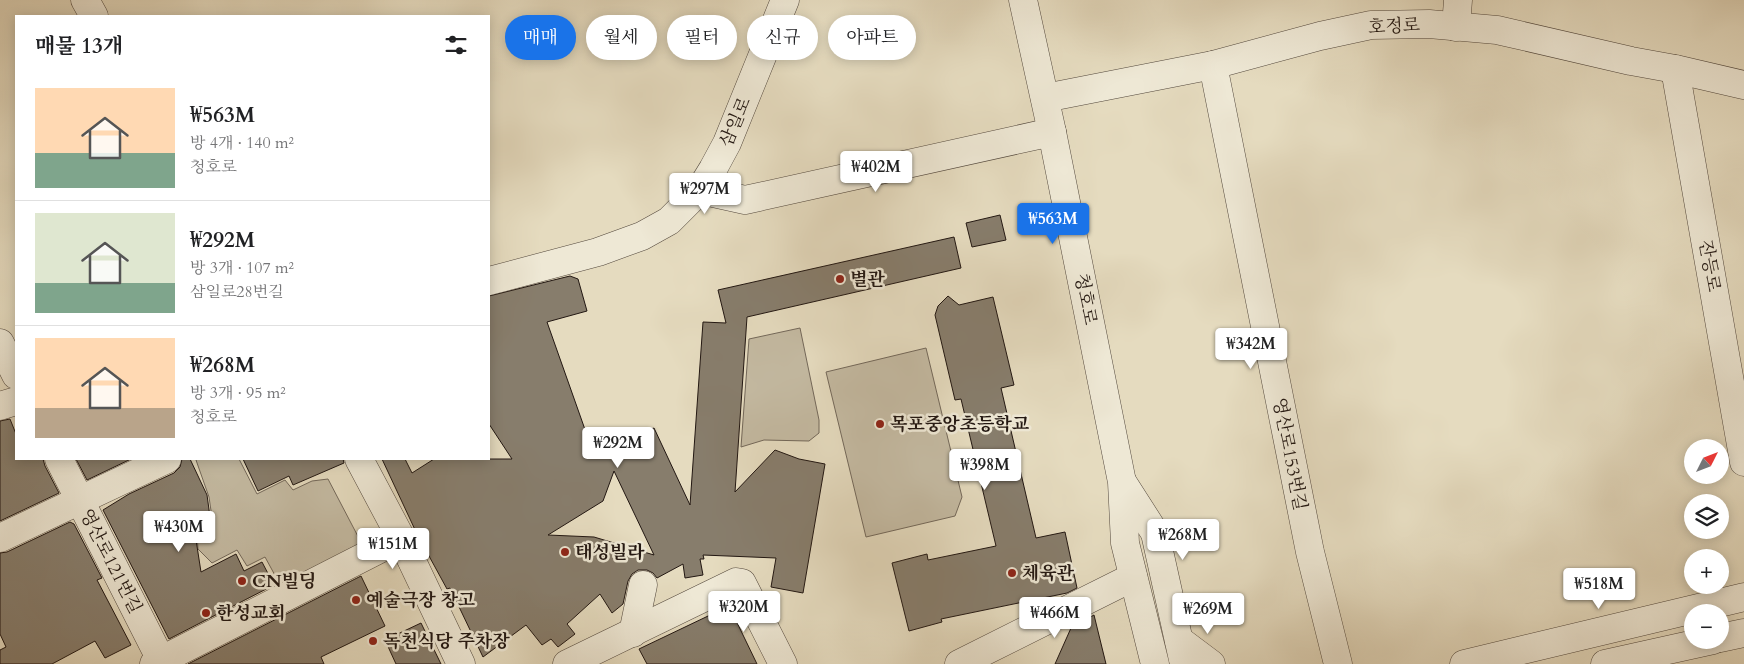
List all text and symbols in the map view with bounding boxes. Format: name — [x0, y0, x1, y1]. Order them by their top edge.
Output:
street label: 호정로 — [1367, 13, 1421, 40]
chip: 매매 — [505, 15, 576, 60]
chip: 월세 — [586, 15, 657, 60]
chip: 필터 — [667, 15, 737, 60]
chip: 신규 — [747, 15, 818, 60]
chip: 아파트 — [828, 15, 916, 60]
icon: filters — [442, 31, 470, 59]
text: 매물 13개 — [35, 32, 123, 61]
street label: 삼일로 — [714, 93, 757, 151]
text: ₩563M — [190, 101, 255, 130]
icon: home — [75, 108, 135, 168]
text: 방 4개 · 140 m² — [190, 132, 294, 154]
pin: ₩402M — [841, 150, 911, 193]
text: 청호로 — [190, 156, 236, 178]
text: ₩402M — [851, 156, 901, 178]
pin: ₩297M — [670, 172, 740, 215]
text: ₩297M — [680, 178, 730, 200]
pin: ₩563M — [1018, 202, 1088, 245]
text: ₩563M — [1028, 208, 1078, 230]
text: ₩292M — [190, 226, 255, 255]
icon: home — [75, 233, 135, 293]
street label: 잔등로 — [1693, 238, 1726, 294]
text: 방 3개 · 107 m² — [190, 257, 294, 279]
place label: 별관 — [850, 267, 885, 292]
street label: 청호로 — [1068, 271, 1103, 327]
marker: 별관 — [834, 273, 846, 285]
text: 삼일로28번길 — [190, 281, 284, 303]
pin: ₩342M — [1216, 328, 1286, 370]
text: ₩342M — [1226, 333, 1276, 355]
text: ₩268M — [190, 351, 255, 380]
icon: home — [75, 358, 135, 418]
text: 방 3개 · 95 m² — [190, 382, 286, 404]
street label: 영산로153번길 — [1266, 395, 1313, 513]
text: 청호로 — [190, 406, 236, 428]
place label: 목포중앙초등학교 — [890, 412, 1030, 437]
marker: 목포중앙초등학교 — [874, 418, 886, 430]
pin: ₩292M — [583, 426, 653, 469]
text: ₩292M — [593, 432, 643, 454]
north arrow — [1684, 439, 1729, 484]
map controls — [1684, 439, 1729, 649]
pin: ₩398M — [950, 448, 1020, 491]
text: ₩398M — [960, 454, 1010, 476]
button: layers — [1684, 494, 1729, 539]
street label: 영산로121번길 — [73, 504, 148, 618]
pin: ₩430M — [144, 510, 214, 553]
text: ₩430M — [154, 516, 204, 538]
pin: ₩268M — [1148, 518, 1218, 561]
text: ₩268M — [1158, 524, 1208, 546]
pin: ₩151M — [358, 528, 428, 570]
text: ₩151M — [368, 533, 418, 555]
place label: 태성빌라 — [575, 540, 645, 565]
marker: 태성빌라 — [559, 546, 571, 558]
button: + — [1684, 549, 1729, 594]
place label: 체육관 — [1022, 561, 1075, 586]
marker: 체육관 — [1006, 567, 1018, 579]
pin: ₩518M — [1564, 568, 1634, 610]
place label: CN빌딩 — [252, 569, 316, 594]
text: ₩518M — [1574, 573, 1624, 595]
marker: CN빌딩 — [236, 575, 248, 587]
place label: 예술극장 창고 — [366, 588, 476, 613]
pin: ₩320M — [709, 590, 779, 633]
pin: ₩269M — [1173, 592, 1243, 635]
marker: 예술극장 창고 — [350, 594, 362, 606]
text: ₩320M — [719, 596, 769, 618]
pin: ₩466M — [1020, 596, 1090, 639]
text: ₩269M — [1183, 598, 1233, 620]
place label: 한성교회 — [216, 601, 286, 626]
text: ₩466M — [1030, 602, 1080, 624]
button: − — [1684, 604, 1729, 649]
marker: 한성교회 — [200, 607, 212, 619]
place label: 독천식당 주차장 — [383, 629, 510, 654]
marker: 독천식당 주차장 — [367, 635, 379, 647]

